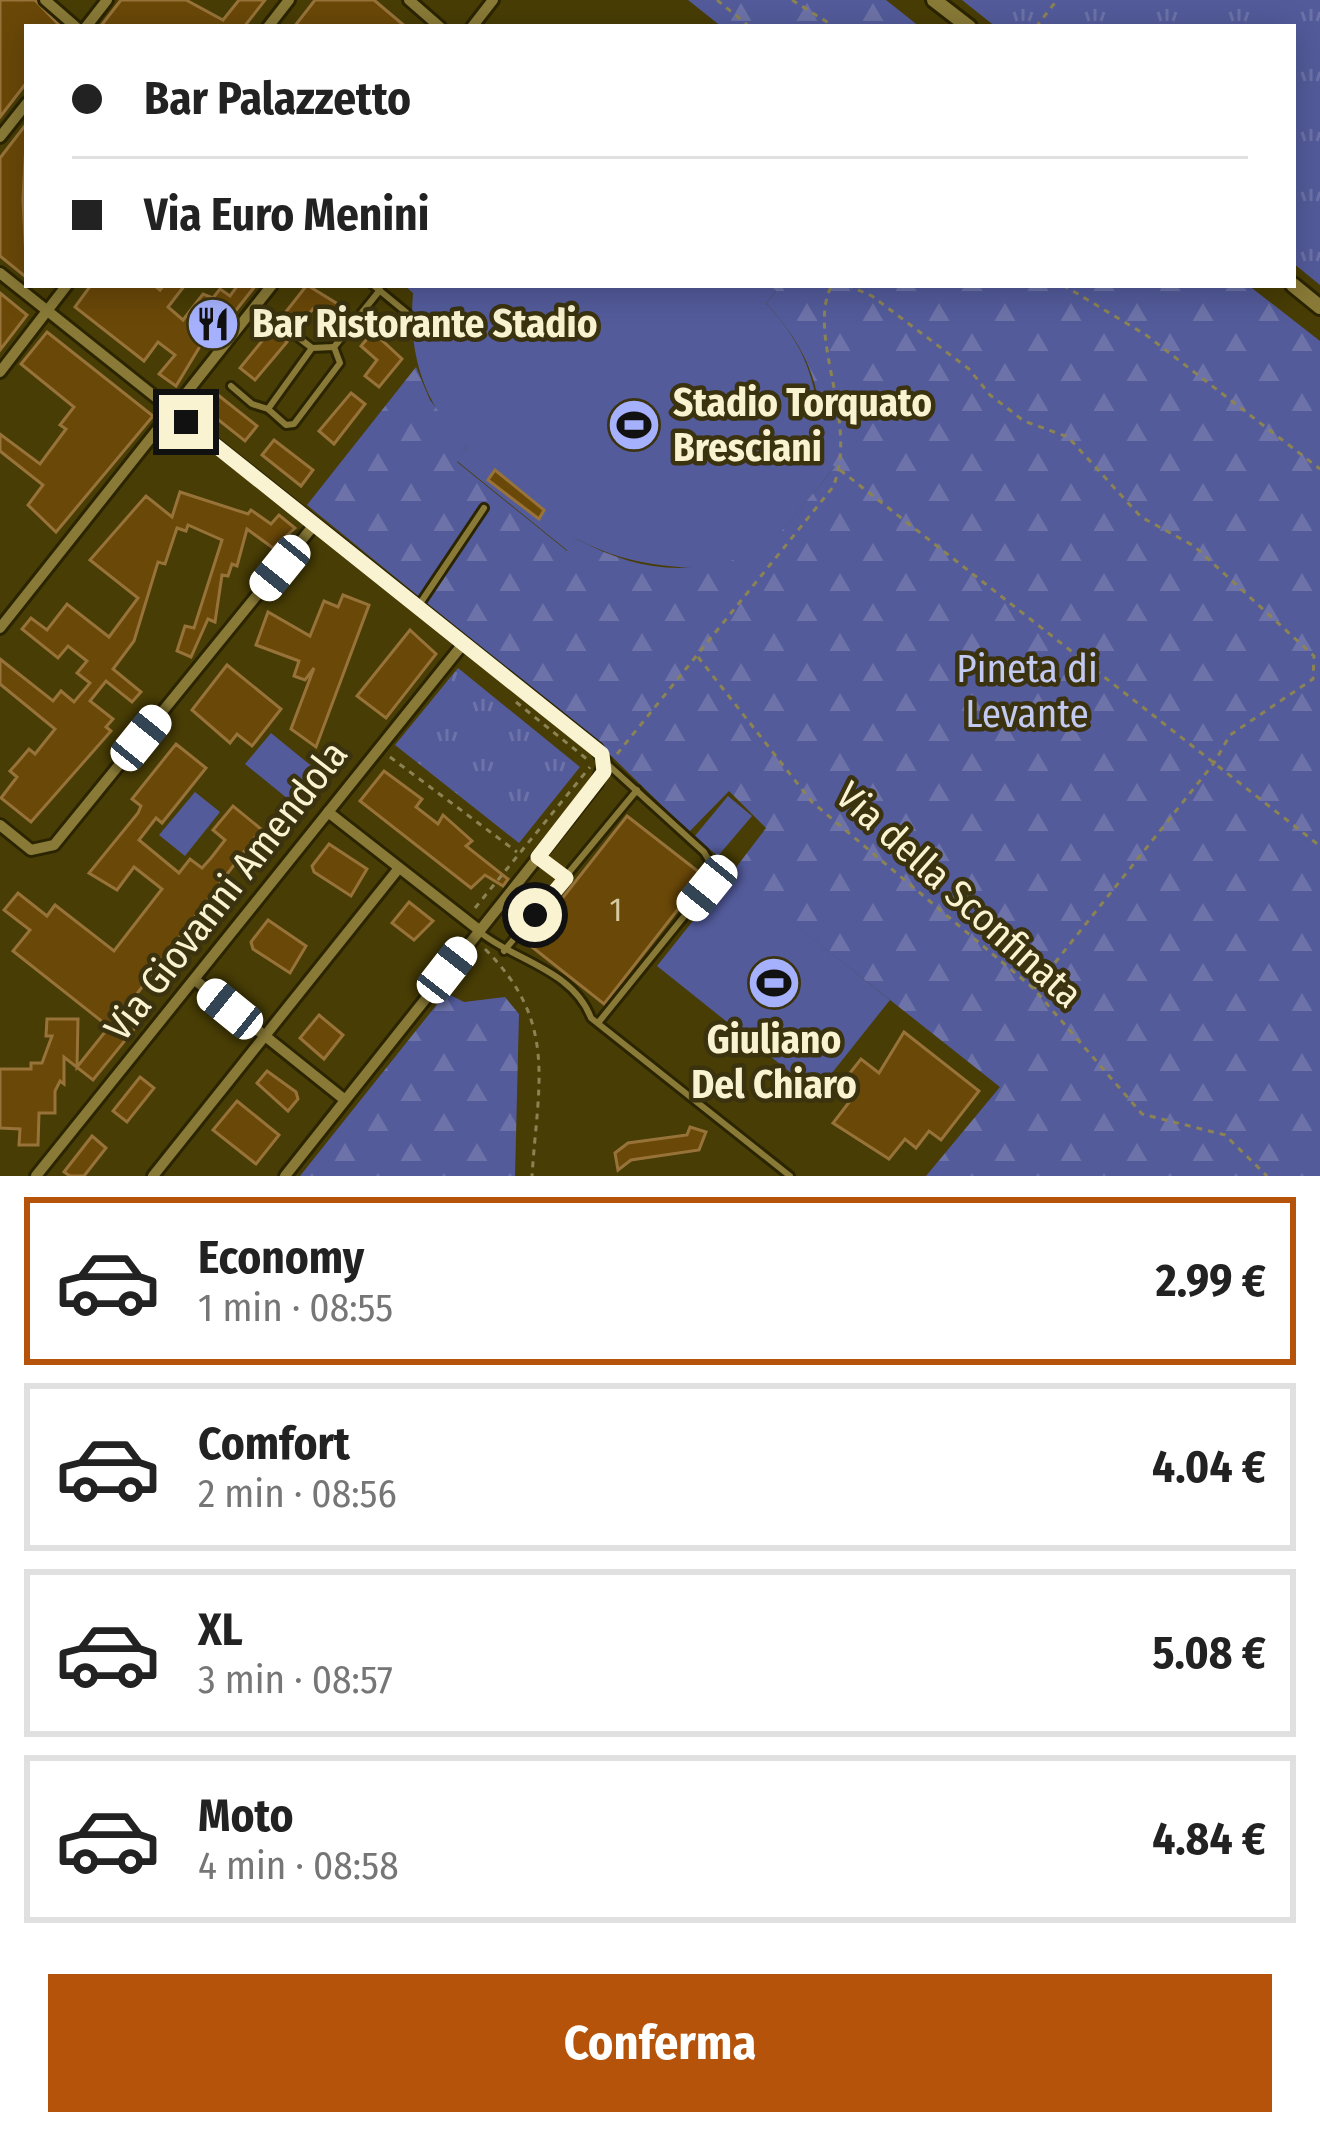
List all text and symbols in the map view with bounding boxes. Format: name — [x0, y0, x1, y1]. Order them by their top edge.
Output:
text: Bar Palazzetto — [144, 72, 411, 126]
text: Via Euro Menini — [144, 188, 429, 242]
restaurant icon: Bar Ristorante Stadio — [185, 296, 241, 352]
place label: Bar Ristorante Stadio — [252, 301, 598, 347]
place label: Stadio Torquato Bresciani — [673, 380, 932, 471]
route end — [159, 395, 213, 449]
sports icon: Stadio Torquato Bresciani — [606, 397, 662, 453]
car — [243, 529, 317, 607]
park label: Pineta di Levante — [956, 646, 1098, 737]
car — [104, 699, 178, 777]
street label: Via Giovanni Amendola — [95, 732, 357, 1050]
street label: Via della Sconfinata — [827, 773, 1091, 1017]
car — [670, 849, 744, 927]
route start — [508, 888, 562, 942]
house number: 1 — [610, 890, 622, 930]
car — [411, 931, 483, 1009]
sports icon: Giuliano Del Chiaro — [746, 955, 802, 1011]
car — [191, 972, 269, 1046]
place label: Giuliano Del Chiaro — [691, 1017, 857, 1108]
icon: car — [54, 1227, 162, 1335]
text: Economy — [198, 1231, 364, 1285]
text: 2.99 € — [1156, 1254, 1266, 1308]
text: 1 min · 08:55 — [198, 1285, 393, 1331]
icon: car — [54, 1413, 162, 1521]
text: Comfort — [198, 1417, 350, 1471]
text: 4.04 € — [1152, 1440, 1266, 1494]
text: 2 min · 08:56 — [198, 1471, 397, 1517]
icon: car — [54, 1599, 162, 1707]
text: XL — [198, 1603, 243, 1657]
text: 5.08 € — [1152, 1626, 1266, 1680]
text: 3 min · 08:57 — [198, 1657, 393, 1703]
icon: car — [54, 1785, 162, 1893]
text: Moto — [198, 1789, 294, 1843]
text: 4.84 € — [1152, 1812, 1266, 1866]
text: 4 min · 08:58 — [198, 1843, 399, 1889]
button: Conferma — [48, 1974, 1272, 2112]

